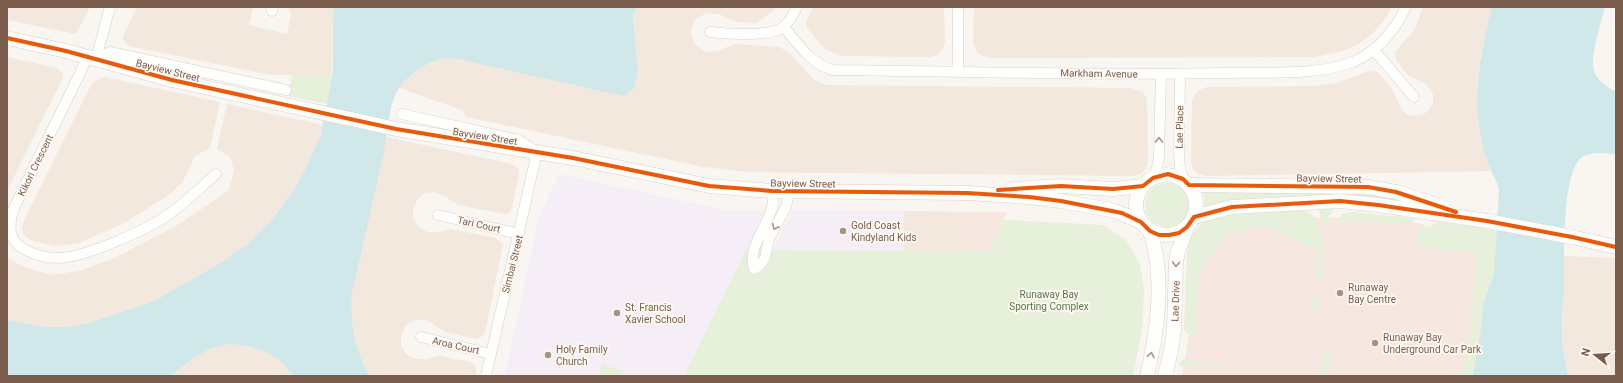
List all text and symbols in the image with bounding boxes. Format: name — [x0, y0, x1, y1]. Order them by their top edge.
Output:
street label: Bayview Street — [135, 57, 201, 84]
street label: Markham Avenue — [1060, 67, 1138, 80]
street label: Lae Place — [1174, 105, 1185, 149]
street label: Bayview Street — [452, 126, 518, 147]
street label: Kikori Crescent — [16, 133, 55, 198]
one-way arrow — [1155, 137, 1163, 143]
street label: Bayview Street — [1296, 172, 1362, 185]
street label: Bayview Street — [770, 177, 836, 190]
street label: Tari Court — [456, 214, 501, 235]
place label: Gold Coast Kindyland Kids — [851, 220, 917, 243]
one-way arrow — [772, 223, 780, 231]
marker: Gold Coast Kindyland Kids — [838, 226, 848, 236]
street label: Simbai Street — [500, 234, 525, 294]
one-way arrow — [1172, 261, 1181, 267]
street label: Lae Drive — [1169, 280, 1182, 322]
place label: Runaway Bay Centre — [1348, 282, 1396, 305]
marker: Runaway Bay Centre — [1335, 288, 1345, 298]
park label: Runaway Bay Sporting Complex — [1009, 289, 1089, 312]
place label: St. Francis Xavier School — [625, 302, 686, 325]
marker: St. Francis Xavier School — [612, 308, 622, 318]
place label: Runaway Bay Underground Car Park — [1383, 332, 1482, 355]
street label: Aroa Court — [431, 335, 481, 356]
north arrow — [1575, 335, 1615, 375]
marker: Runaway Bay Underground Car Park — [1370, 338, 1380, 348]
place label: Holy Family Church — [556, 344, 608, 367]
text: N — [1579, 346, 1593, 358]
marker: Holy Family Church — [543, 350, 553, 360]
one-way arrow — [1147, 352, 1155, 358]

